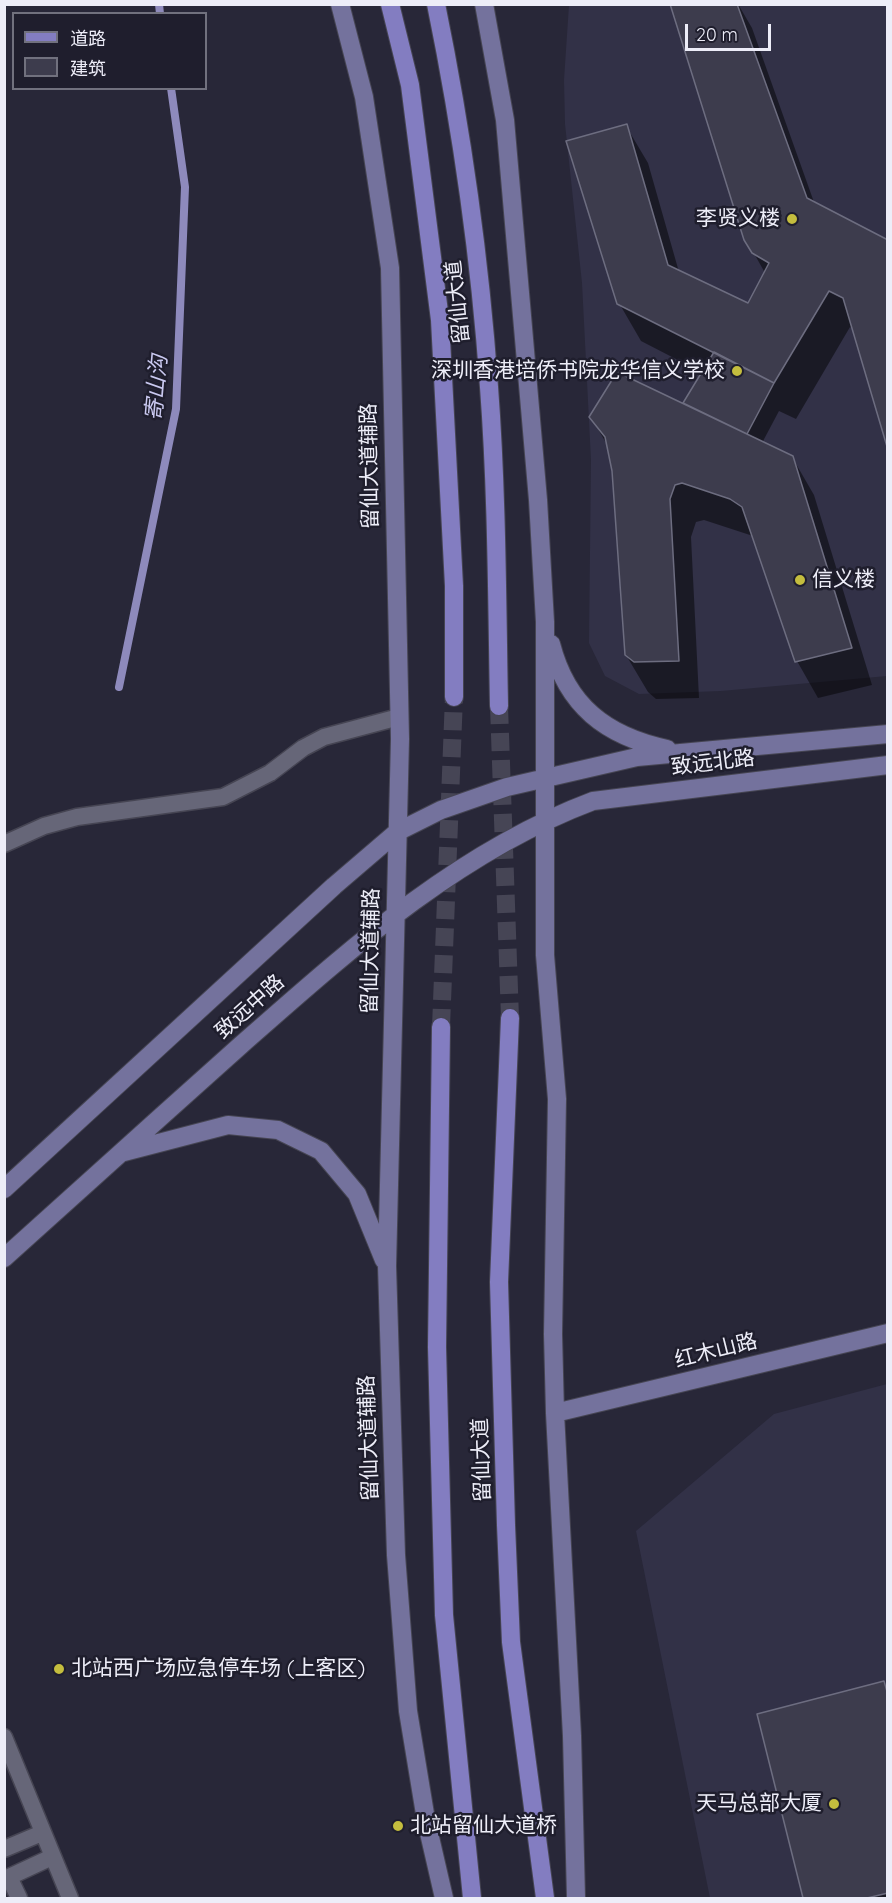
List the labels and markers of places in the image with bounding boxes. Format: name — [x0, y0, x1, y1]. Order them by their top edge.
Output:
place label: 李贤义楼 — [696, 206, 780, 232]
marker: 李贤义楼 — [785, 212, 799, 226]
place label: 深圳香港培侨书院龙华信义学校 — [431, 358, 725, 384]
marker: 深圳香港培侨书院龙华信义学校 — [730, 364, 744, 378]
place label: 信义楼 — [812, 567, 875, 593]
marker: 信义楼 — [793, 573, 807, 587]
place label: 北站西广场应急停车场 (上客区) — [71, 1656, 365, 1682]
marker: 北站西广场应急停车场 (上客区) — [52, 1662, 66, 1676]
place label: 天马总部大厦 — [696, 1791, 822, 1817]
marker: 天马总部大厦 — [827, 1797, 841, 1811]
place label: 北站留仙大道桥 — [410, 1813, 557, 1839]
marker: 北站留仙大道桥 — [391, 1819, 405, 1833]

